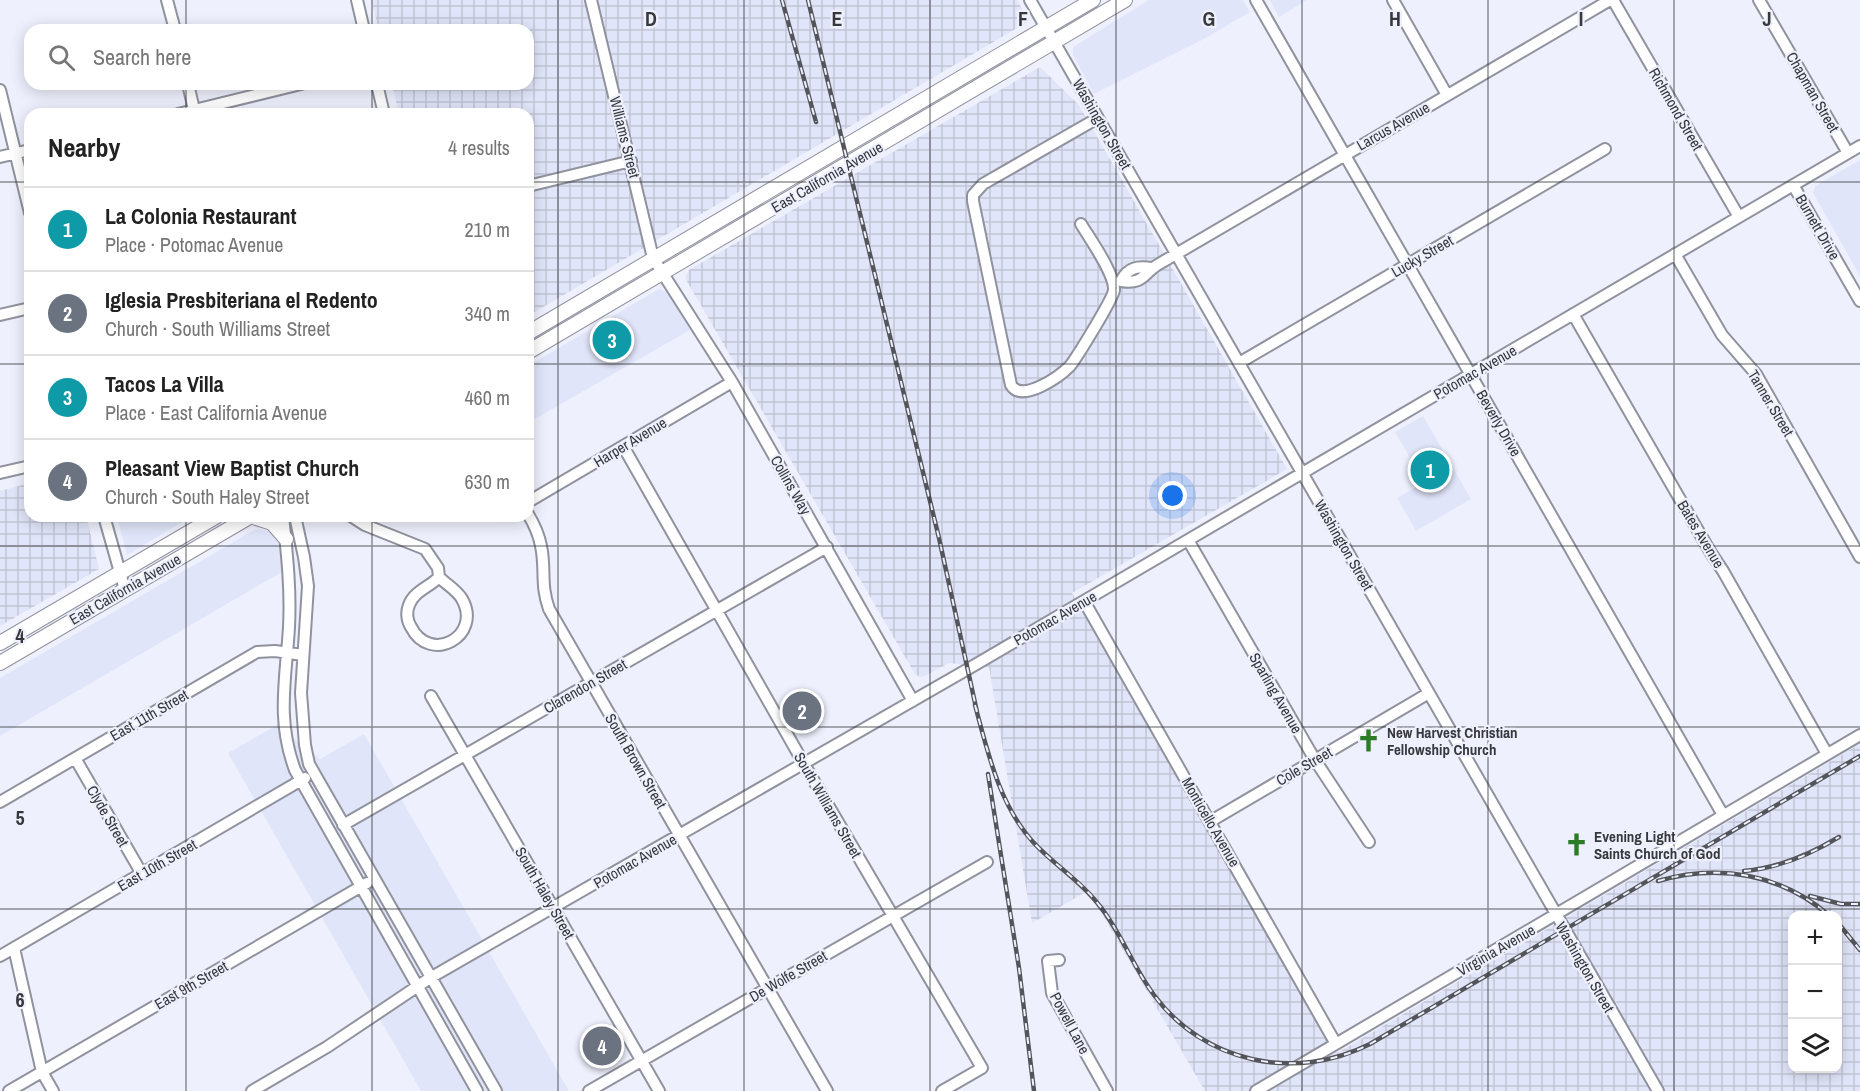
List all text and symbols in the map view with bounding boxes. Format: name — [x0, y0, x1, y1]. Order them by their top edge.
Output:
text: D — [645, 5, 657, 32]
text: E — [832, 5, 843, 32]
text: F — [1018, 5, 1028, 32]
text: G — [1203, 5, 1215, 32]
text: H — [1389, 5, 1401, 32]
text: I — [1579, 5, 1583, 32]
text: J — [1762, 5, 1772, 32]
search box — [24, 24, 534, 90]
icon: search — [45, 41, 78, 74]
text: Search here — [93, 42, 191, 72]
street label: Chapman Street — [1782, 48, 1845, 137]
street label: Richmond Street — [1644, 64, 1708, 155]
street label: Washington Street — [1068, 75, 1137, 174]
street label: Williams Street — [605, 94, 645, 181]
street label: Larcus Avenue — [1353, 97, 1434, 155]
text: Nearby — [48, 130, 120, 165]
text: 4 results — [448, 134, 510, 161]
street label: East California Avenue — [767, 136, 887, 217]
street label: Burnett Drive — [1791, 190, 1845, 264]
text: La Colonia Restaurant — [105, 201, 296, 231]
text: 1 — [63, 216, 72, 243]
text: 210 m — [464, 216, 510, 243]
street label: Lucky Street — [1387, 230, 1457, 282]
text: Place · Potomac Avenue — [105, 231, 283, 258]
text: Iglesia Presbiteriana el Redento — [105, 285, 378, 315]
text: 2 — [63, 300, 72, 327]
text: 340 m — [464, 300, 510, 327]
text: Church · South Williams Street — [105, 315, 330, 342]
pin: 3 — [592, 318, 632, 362]
street label: Potomac Avenue — [1430, 340, 1521, 404]
street label: Tanner Street — [1743, 366, 1799, 441]
text: Tacos La Villa — [105, 369, 224, 399]
text: 3 — [63, 384, 72, 411]
text: 460 m — [464, 384, 510, 411]
street label: Beverly Drive — [1471, 386, 1527, 460]
text: Place · East California Avenue — [105, 399, 327, 426]
street label: Harper Avenue — [590, 412, 671, 472]
pin: 1 — [1410, 448, 1450, 492]
street label: Collins Way — [766, 452, 817, 519]
text: Pleasant View Baptist Church — [105, 453, 359, 483]
text: 4 — [63, 468, 72, 495]
text: 630 m — [464, 468, 510, 495]
your location — [1158, 481, 1187, 510]
text: Church · South Haley Street — [105, 483, 309, 510]
street label: Washington Street — [1310, 496, 1379, 595]
street label: Bates Avenue — [1673, 496, 1730, 572]
street label: East California Avenue — [65, 548, 185, 629]
street label: Potomac Avenue — [1010, 586, 1101, 650]
text: 4 — [15, 622, 25, 649]
street label: Sparling Avenue — [1244, 649, 1308, 737]
street label: Clarendon Street — [539, 653, 631, 718]
street label: East 11th Street — [106, 684, 193, 746]
pin: 2 — [782, 688, 822, 734]
street label: South Brown Street — [600, 710, 672, 813]
place label: New Harvest Christian Fellowship Church — [1387, 722, 1518, 760]
church icon: New Harvest Christian Fellowship Church — [1356, 728, 1382, 754]
street label: Cole Street — [1272, 741, 1336, 790]
street label: South Williams Street — [789, 748, 867, 862]
street label: Monticello Avenue — [1177, 773, 1245, 871]
street label: Clyde Street — [82, 781, 134, 851]
text: 5 — [15, 804, 25, 831]
place label: Evening Light Saints Church of God — [1594, 826, 1720, 864]
street label: Potomac Avenue — [590, 829, 681, 893]
church icon: Evening Light Saints Church of God — [1563, 832, 1589, 858]
street label: East 10th Street — [114, 834, 201, 896]
street label: South Haley Street — [510, 843, 580, 943]
map controls — [1788, 911, 1842, 1073]
button: + — [1788, 911, 1842, 965]
street label: Washington Street — [1551, 918, 1620, 1017]
street label: Virginia Avenue — [1453, 919, 1539, 981]
street label: De Wolfe Street — [745, 945, 831, 1007]
street label: East 9th Street — [151, 955, 232, 1014]
button: − — [1788, 965, 1842, 1019]
text: 6 — [15, 986, 25, 1013]
street label: Powell Lane — [1045, 988, 1095, 1058]
button: layers — [1788, 1019, 1842, 1073]
pin: 4 — [582, 1024, 622, 1068]

